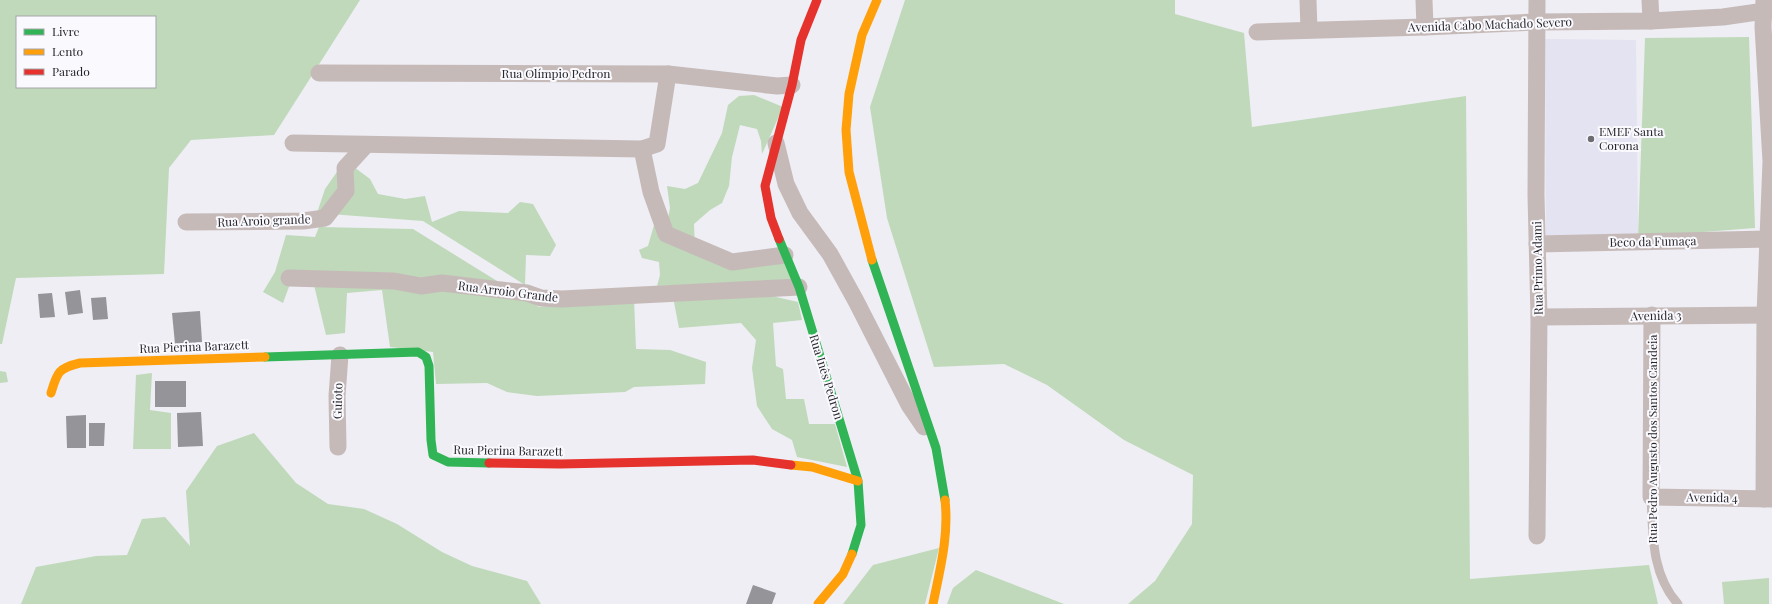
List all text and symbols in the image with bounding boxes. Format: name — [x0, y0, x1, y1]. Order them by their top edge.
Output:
street label: Avenida Cabo Machado Severo — [1407, 13, 1573, 35]
legend — [16, 16, 156, 88]
text: Livre — [52, 23, 80, 39]
text: Lento — [52, 43, 84, 59]
text: Parado — [52, 63, 90, 79]
street label: Rua Olímpio Pedron — [502, 65, 610, 81]
place label: EMEF Santa Corona — [1599, 123, 1663, 153]
marker: EMEF Santa Corona — [1586, 134, 1596, 144]
street label: Rua Aroio grande — [217, 210, 311, 230]
street label: Rua Primo Adami — [1528, 220, 1546, 315]
street label: Beco da Fumaça — [1609, 232, 1697, 250]
street label: Rua Arroio Grande — [457, 277, 559, 305]
street label: Avenida 3 — [1629, 307, 1682, 323]
street label: Rua Inês Pedron — [806, 332, 847, 421]
street label: Rua Pedro Augusto dos Santos Candeia — [1644, 334, 1660, 544]
street label: Rua Pierina Barazett — [139, 336, 250, 356]
street label: Guioto — [329, 382, 345, 419]
street label: Rua Pierina Barazett — [453, 441, 564, 459]
street label: Avenida 4 — [1685, 489, 1738, 505]

